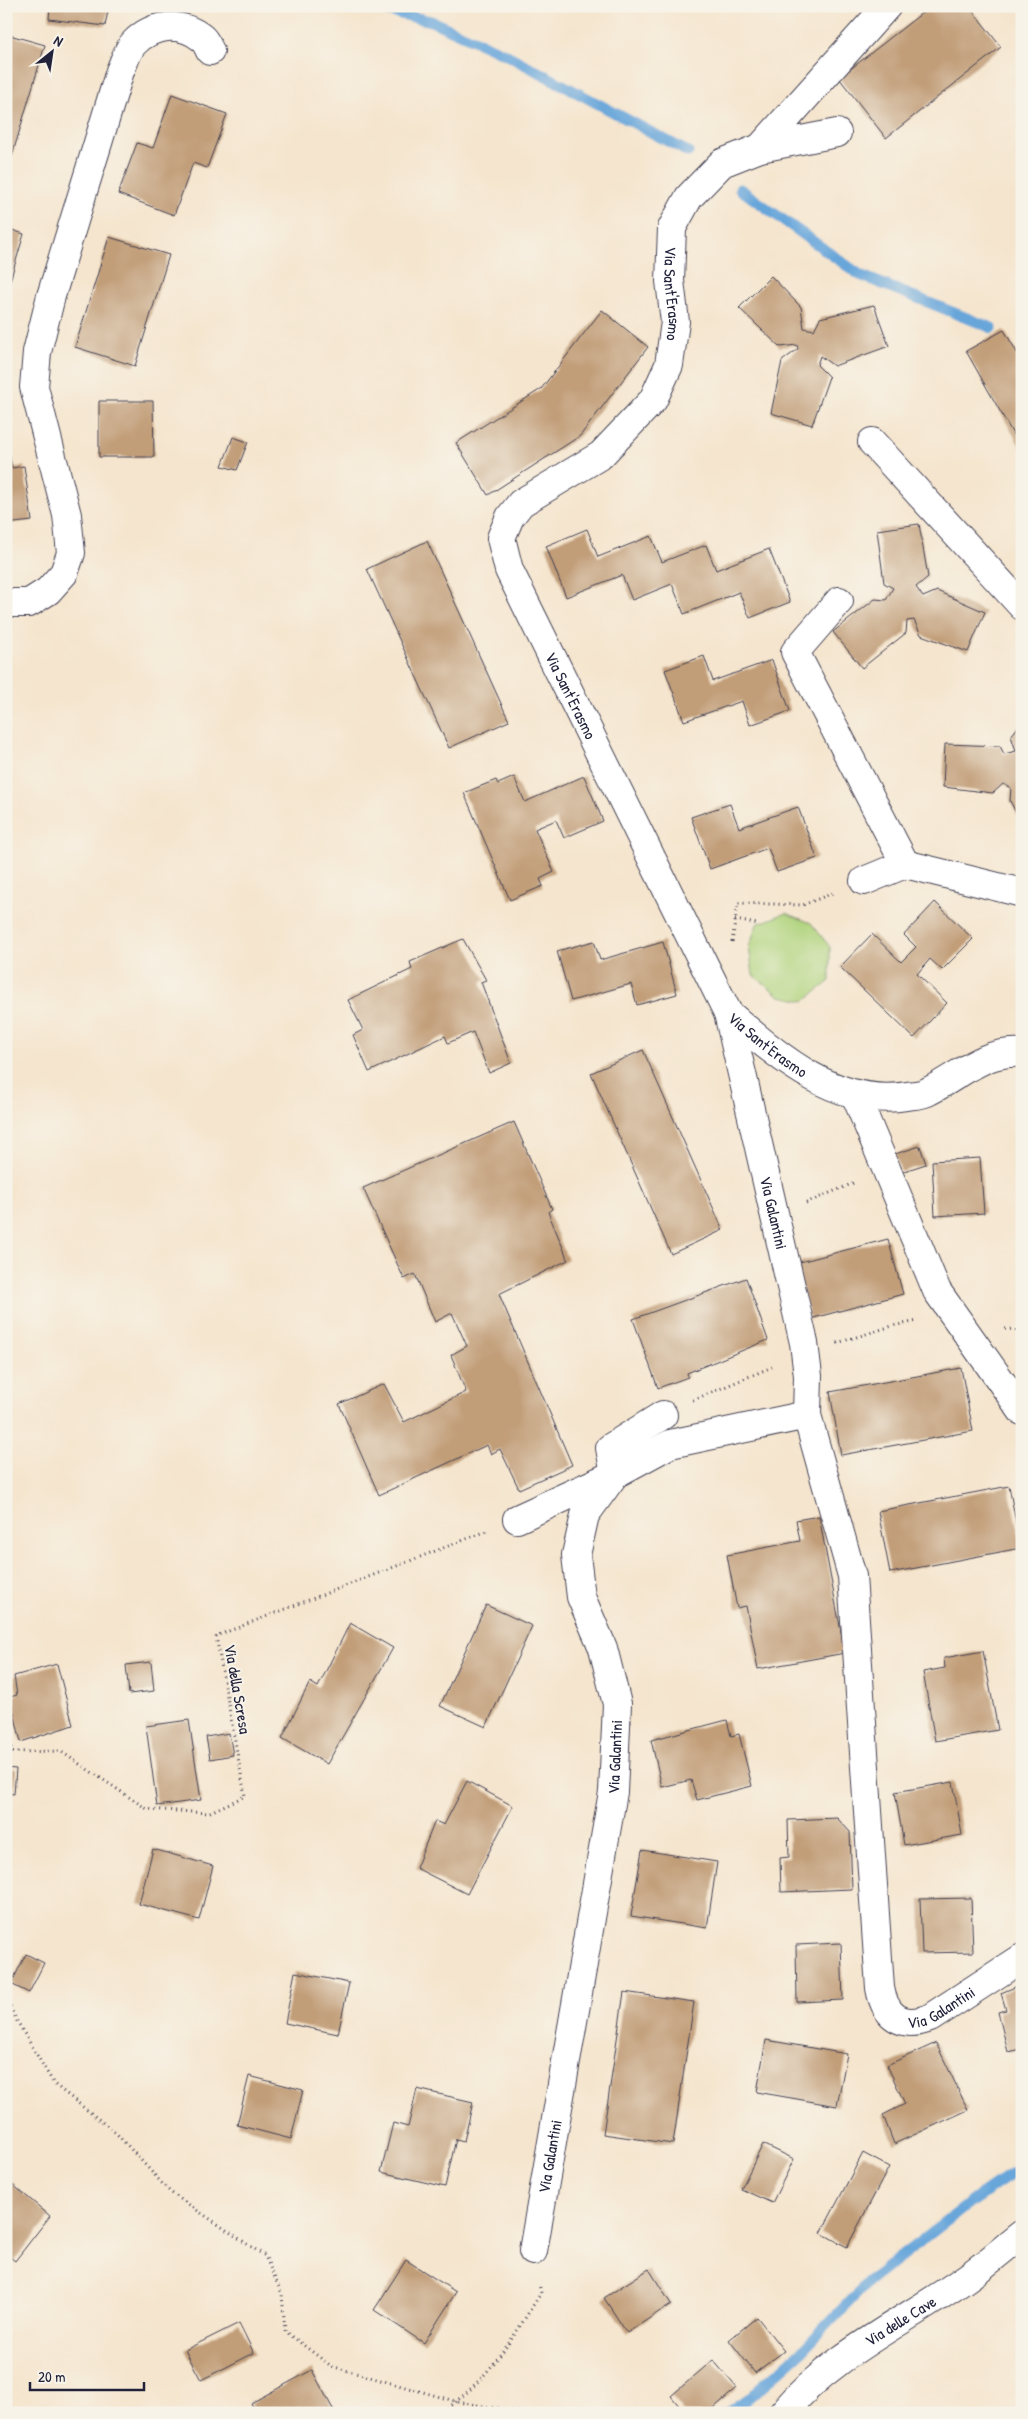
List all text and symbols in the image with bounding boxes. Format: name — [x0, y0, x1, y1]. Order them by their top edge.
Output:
north arrow — [28, 28, 78, 78]
text: N — [51, 30, 67, 51]
street label: Via Sant'Erasmo — [659, 246, 686, 343]
street label: Via Sant'Erasmo — [540, 648, 602, 743]
street label: Via Sant'Erasmo — [723, 1007, 812, 1083]
street label: Via Galantini — [755, 1174, 793, 1251]
street label: Via della Scresa — [219, 1643, 257, 1735]
street label: Via Galantini — [602, 1719, 627, 1795]
street label: Via Galantini — [907, 1981, 979, 2033]
street label: Via Galantini — [532, 2118, 567, 2195]
street label: Via delle Cave — [861, 2290, 941, 2351]
scale bar — [30, 2359, 144, 2391]
text: 20 m — [38, 2366, 65, 2387]

